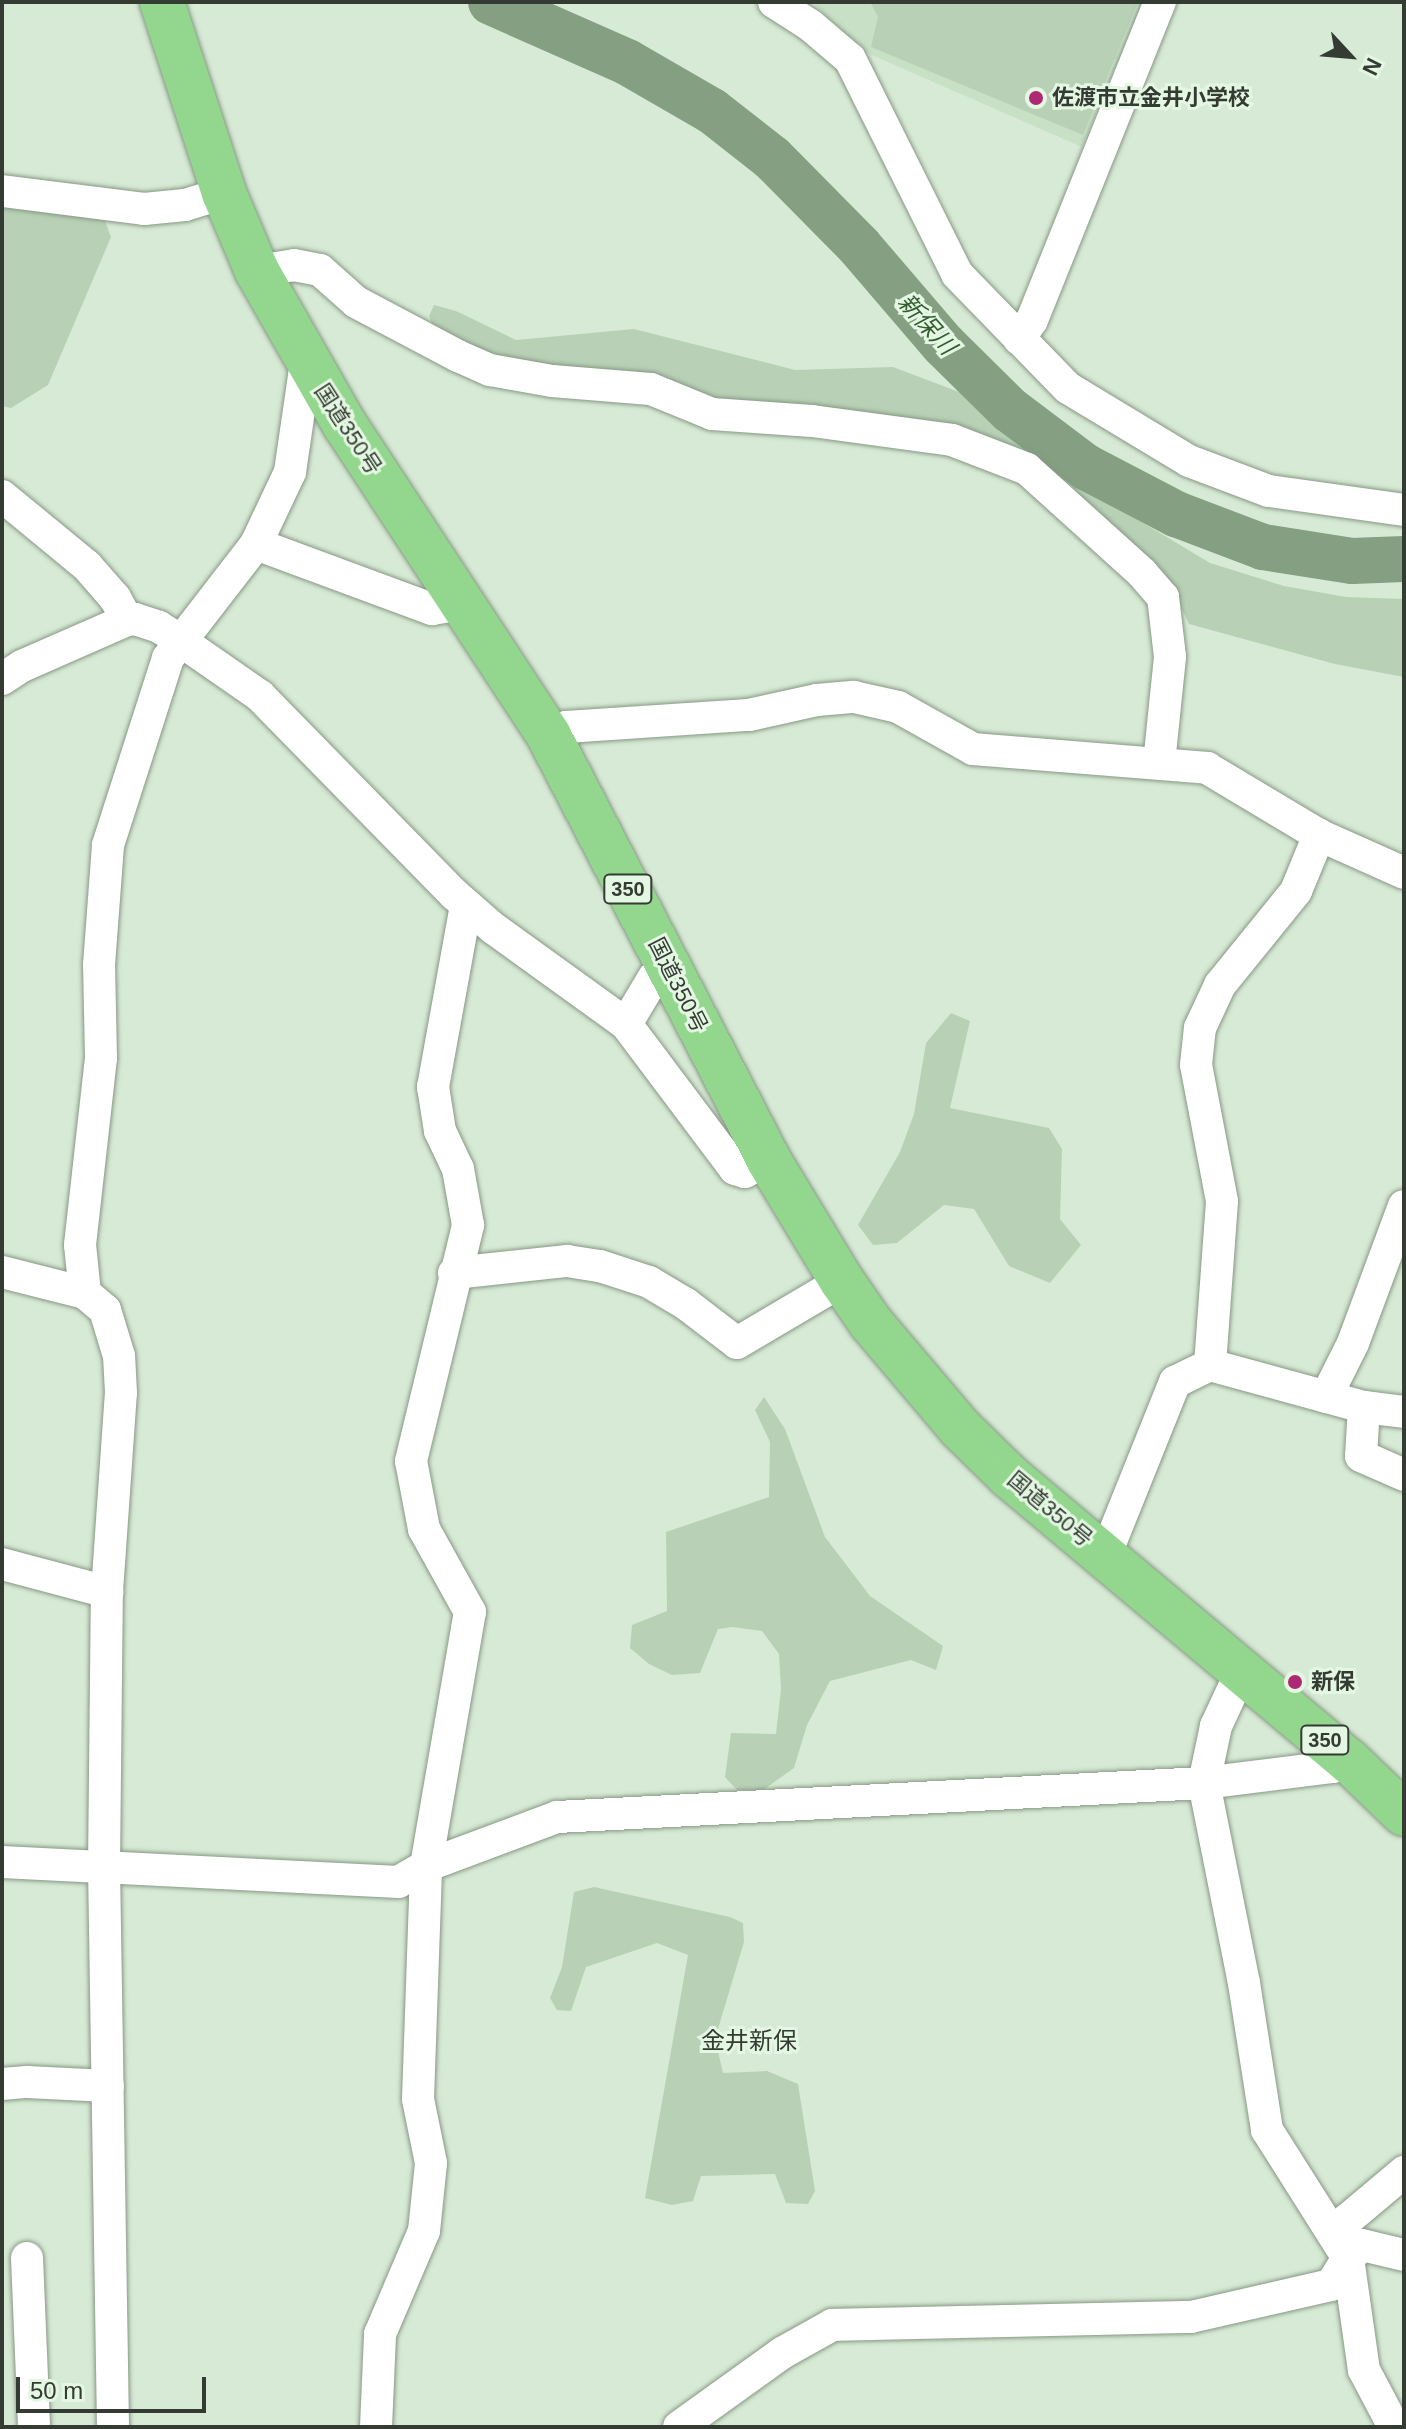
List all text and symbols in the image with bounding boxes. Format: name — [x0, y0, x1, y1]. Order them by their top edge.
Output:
north arrow — [1310, 16, 1390, 96]
text: N — [1357, 54, 1387, 79]
place label: 佐渡市立金井小学校 — [1052, 85, 1250, 111]
marker: 佐渡市立金井小学校 — [1027, 89, 1045, 107]
water label: 新保川 — [892, 288, 962, 360]
street label: 国道350号 — [309, 379, 387, 479]
road number: 350 — [602, 873, 654, 905]
street label: 国道350号 — [643, 933, 713, 1037]
street label: 国道350号 — [1002, 1466, 1098, 1552]
place label: 新保 — [1311, 1669, 1355, 1695]
marker: 新保 — [1286, 1673, 1304, 1691]
road number: 350 — [1299, 1724, 1351, 1756]
district label: 金井新保 — [701, 2027, 797, 2055]
scale bar — [20, 2361, 210, 2411]
text: 50 m — [30, 2377, 83, 2404]

